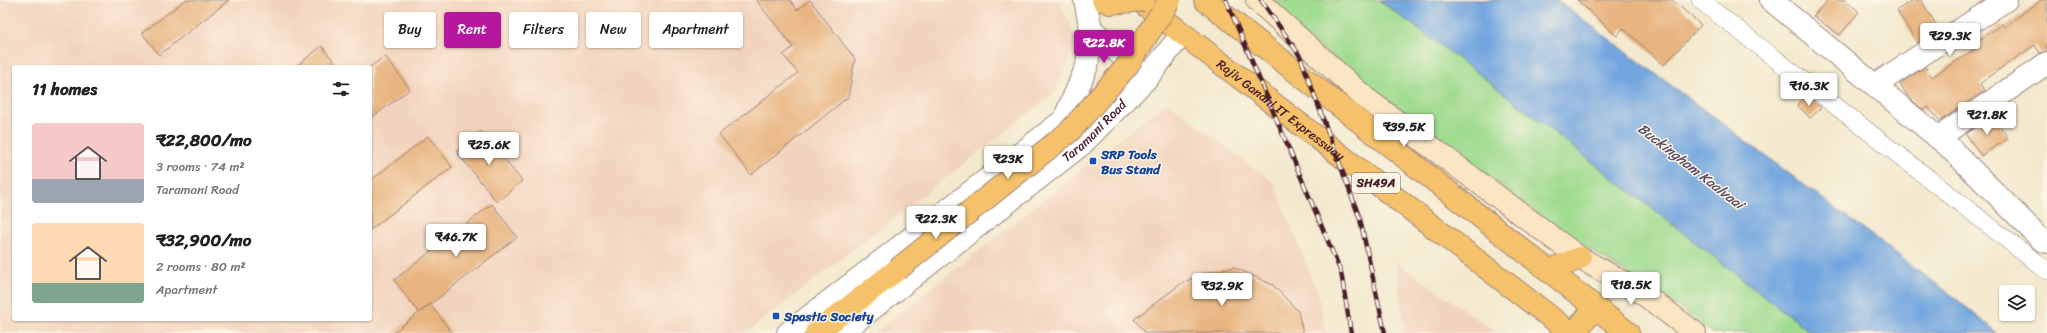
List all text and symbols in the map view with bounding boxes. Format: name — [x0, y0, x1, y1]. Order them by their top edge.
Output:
chip: Buy — [384, 12, 436, 48]
chip: Rent — [444, 12, 501, 48]
chip: Filters — [509, 12, 578, 48]
chip: New — [586, 12, 641, 48]
chip: Apartment — [649, 12, 743, 48]
pin: ₹29.3K — [1917, 23, 1983, 57]
text: ₹29.3K — [1929, 24, 1971, 47]
pin: ₹22.8K — [1071, 30, 1137, 64]
text: ₹22.8K — [1083, 31, 1125, 54]
street label: Rajiv Gandhi IT Expressway — [1212, 53, 1350, 167]
pin: ₹16.3K — [1776, 73, 1842, 107]
text: 11 homes — [32, 74, 97, 104]
text: ₹16.3K — [1789, 74, 1829, 97]
icon: filters — [330, 78, 352, 100]
street label: Taramani Road — [1057, 93, 1133, 168]
pin: ₹21.8K — [1954, 102, 2020, 136]
text: ₹21.8K — [1967, 103, 2007, 126]
pin: ₹39.5K — [1371, 114, 1437, 148]
text: ₹39.5K — [1383, 115, 1425, 138]
water label: Buckingham Kaalvaai — [1632, 117, 1752, 218]
text: ₹22,800/mo — [156, 125, 252, 155]
pin: ₹25.6K — [456, 132, 522, 166]
text: ₹25.6K — [468, 133, 510, 156]
icon: home — [64, 139, 112, 187]
place label: SRP Tools Bus Stand — [1100, 143, 1161, 181]
pin: ₹23K — [984, 146, 1032, 180]
text: ₹23K — [993, 147, 1023, 170]
text: 3 rooms · 74 m² — [156, 155, 245, 178]
marker: SRP Tools Bus Stand — [1088, 156, 1098, 166]
road number: SH49A — [1352, 173, 1400, 193]
text: Taramani Road — [156, 178, 239, 201]
pin: ₹22.3K — [903, 206, 969, 240]
text: ₹22.3K — [915, 207, 957, 230]
pin: ₹46.7K — [423, 224, 489, 258]
text: ₹32,900/mo — [156, 225, 251, 255]
text: ₹46.7K — [435, 225, 477, 248]
icon: home — [64, 239, 112, 287]
text: 2 rooms · 80 m² — [156, 255, 246, 278]
pin: ₹18.5K — [1598, 272, 1664, 306]
pin: ₹32.9K — [1189, 273, 1255, 307]
text: ₹18.5K — [1611, 273, 1651, 296]
text: ₹32.9K — [1201, 274, 1243, 297]
text: Apartment — [156, 278, 217, 301]
map controls — [1999, 285, 2035, 321]
button: layers — [1999, 285, 2035, 321]
place label: Spastic Society — [783, 305, 875, 328]
marker: Spastic Society — [771, 311, 781, 321]

